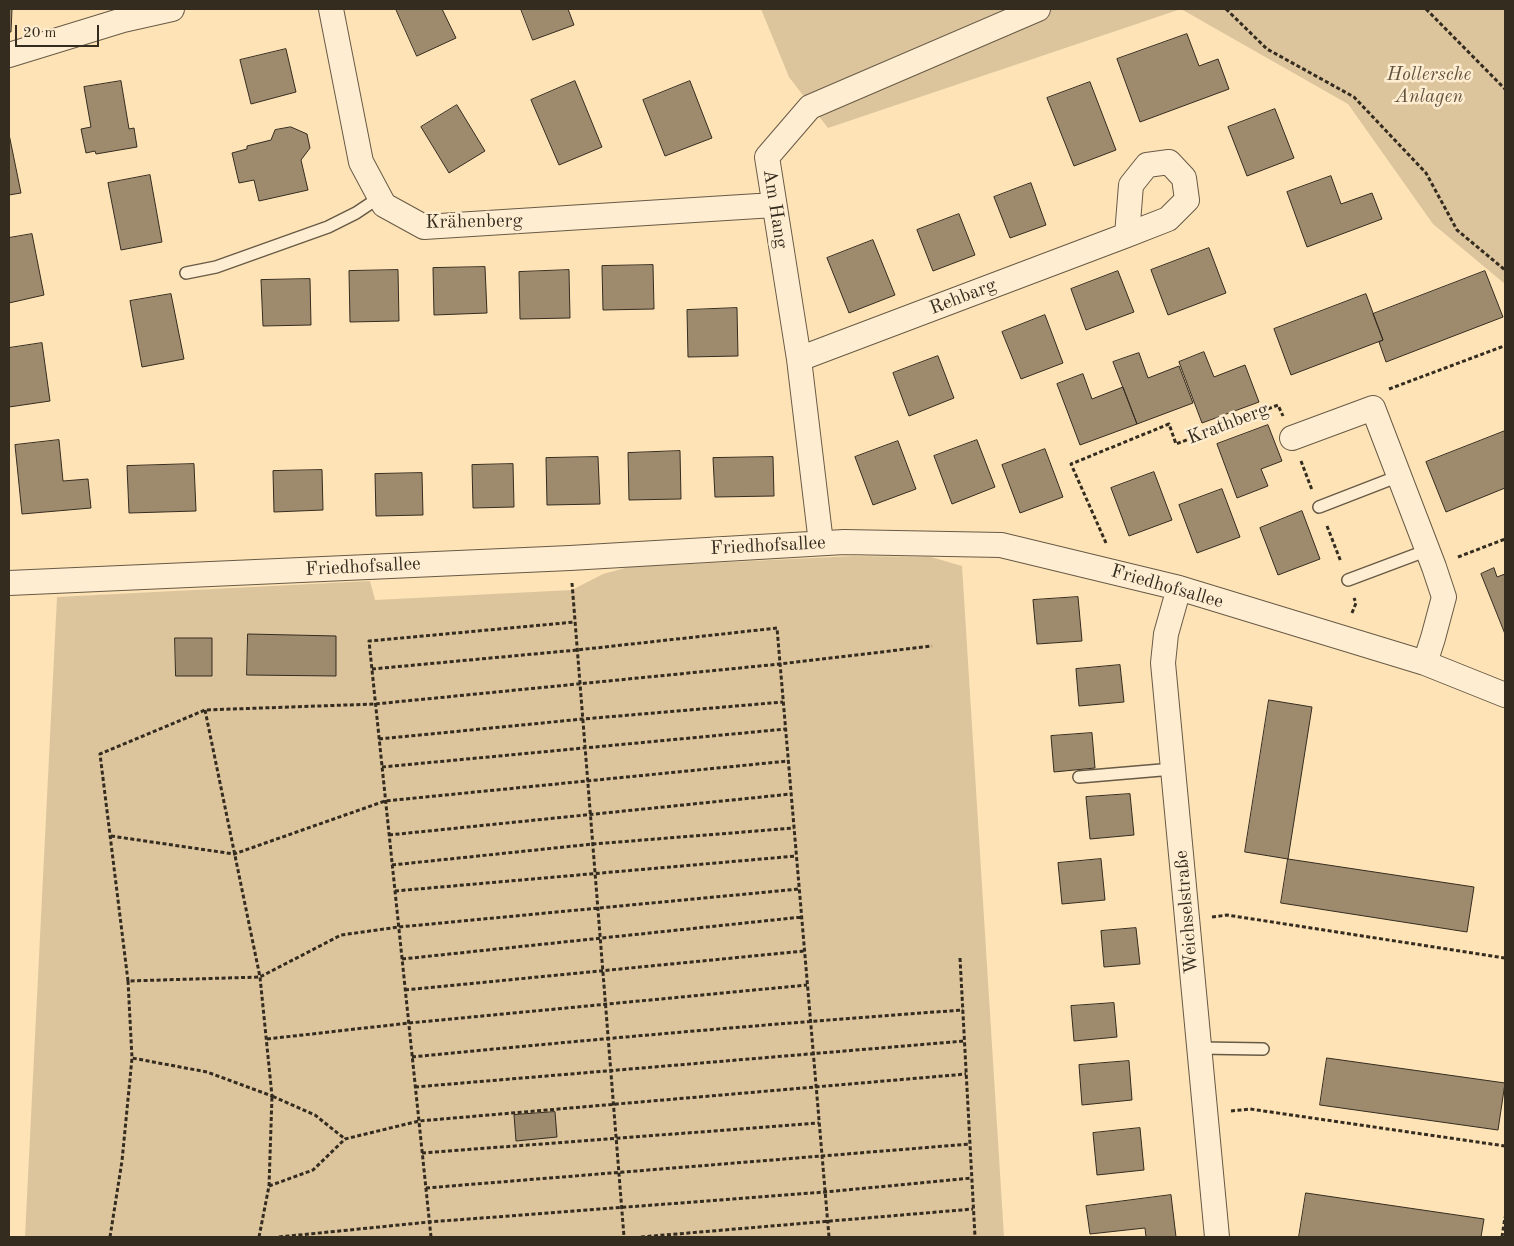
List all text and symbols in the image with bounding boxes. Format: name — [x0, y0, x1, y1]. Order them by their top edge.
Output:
scale bar — [18, 15, 101, 47]
text: 20 m — [23, 26, 57, 41]
park label: Hollersche Anlagen — [1387, 64, 1471, 108]
street label: Am Hang — [757, 168, 793, 250]
street label: Krähenberg — [425, 210, 523, 234]
street label: Rehbarg — [926, 274, 1000, 320]
street label: Krathberg — [1184, 398, 1272, 450]
street label: Friedhofsallee — [710, 532, 826, 560]
street label: Friedhofsallee — [305, 553, 421, 581]
street label: Friedhofsallee — [1108, 560, 1226, 614]
street label: Weichselstraße — [1170, 849, 1204, 975]

